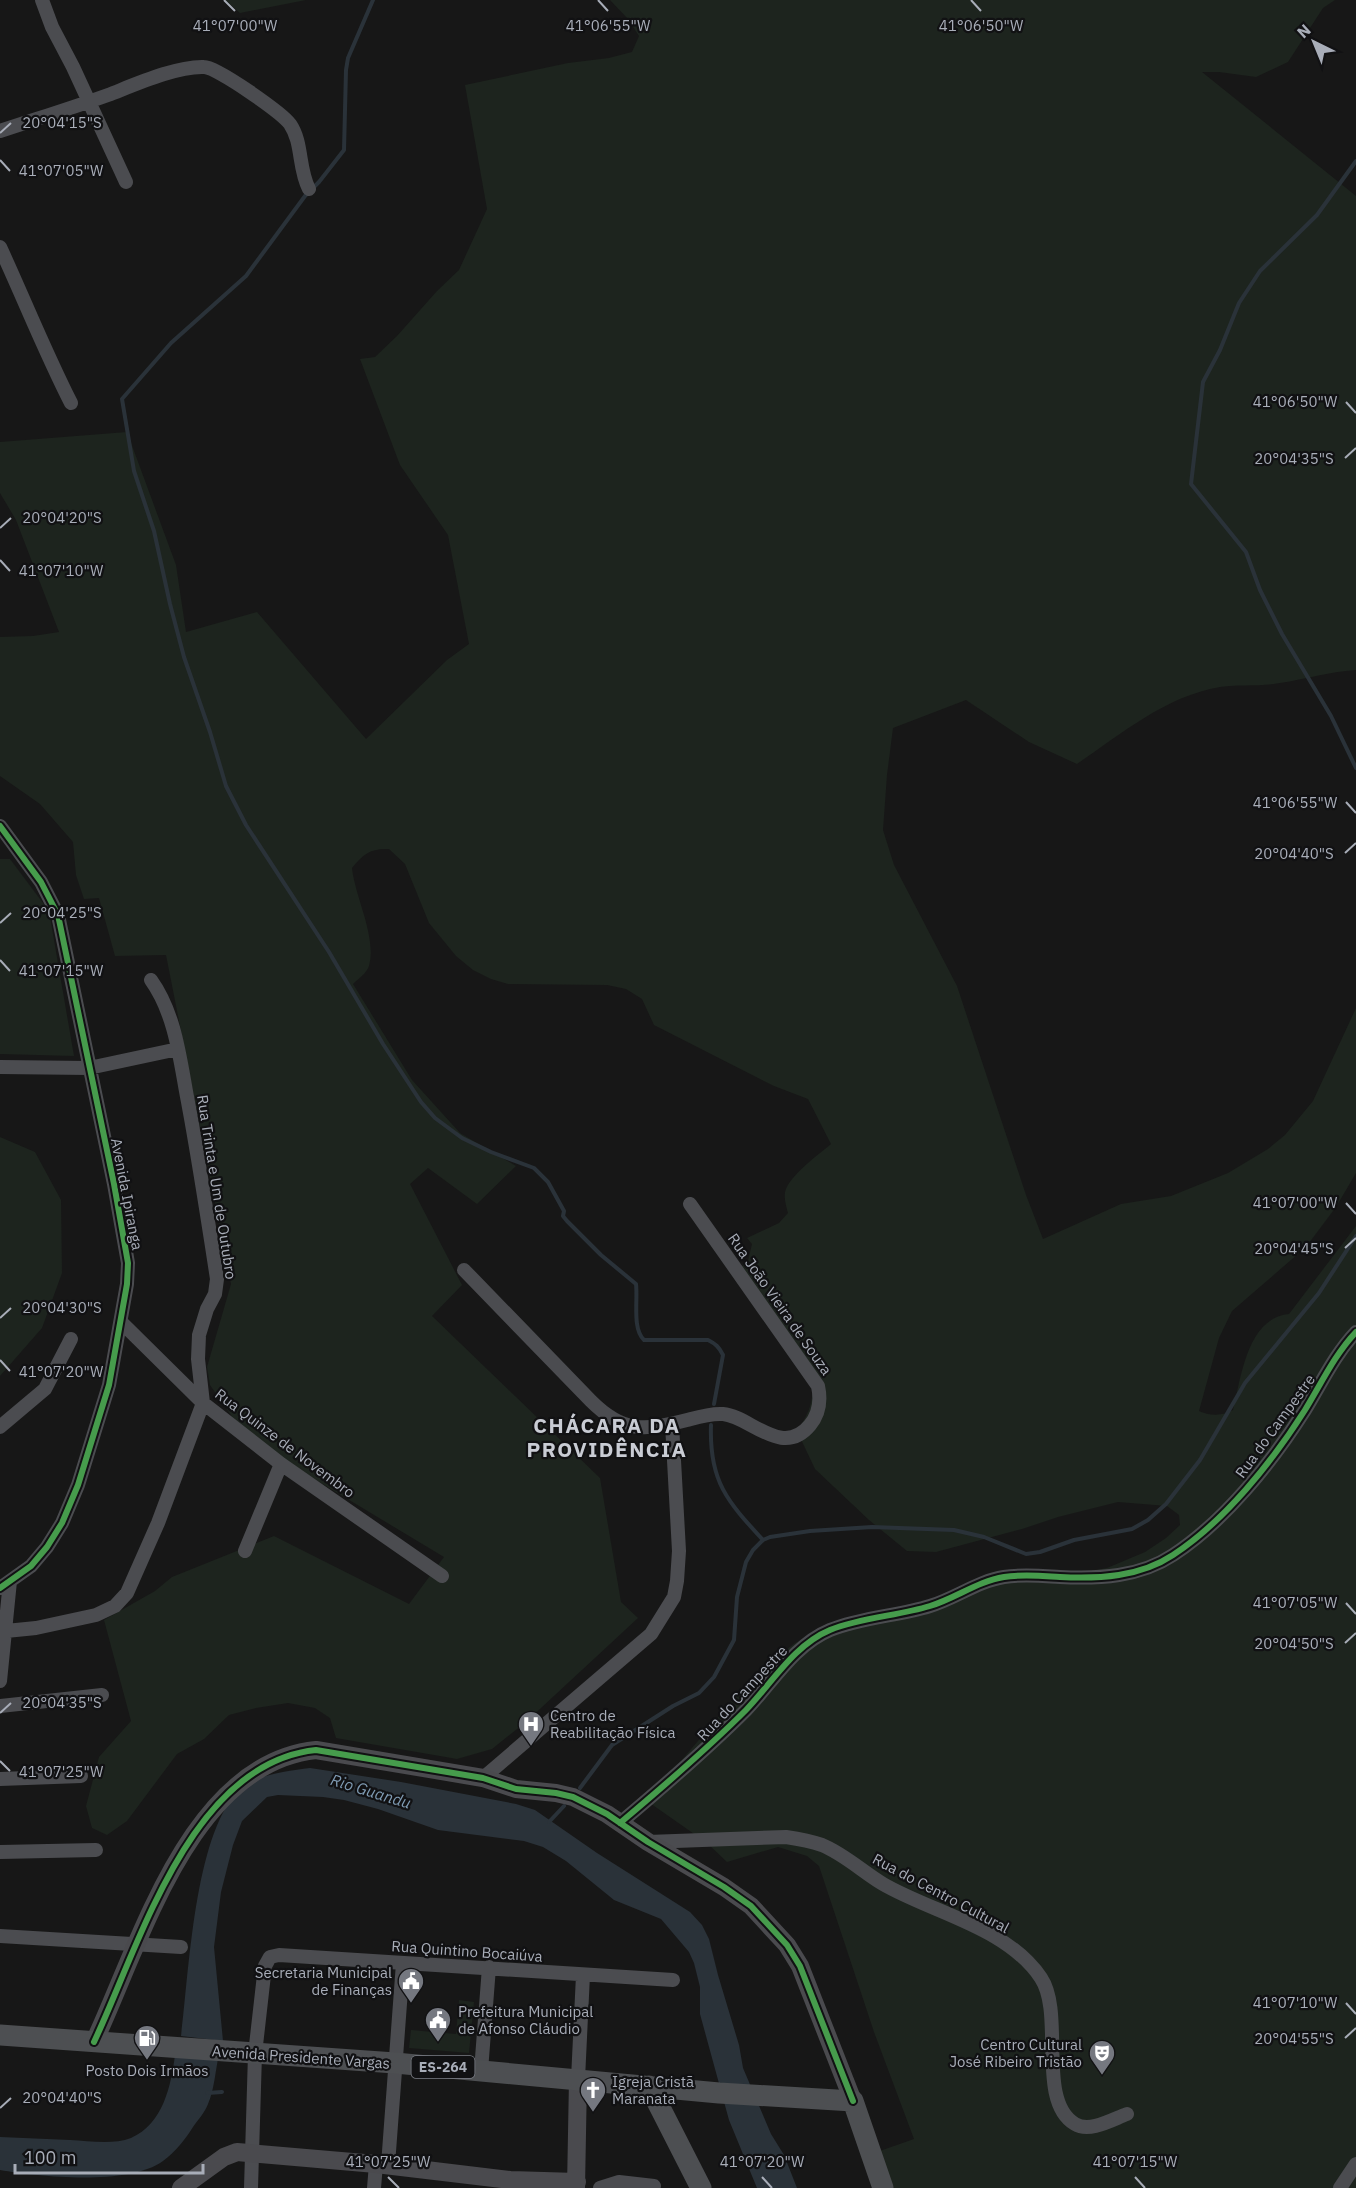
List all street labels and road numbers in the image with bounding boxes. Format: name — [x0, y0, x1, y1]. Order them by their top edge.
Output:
street label: Rua Trinta e Um de Outubro — [193, 1093, 241, 1281]
street label: Avenida Ipiranga — [107, 1136, 147, 1252]
street label: Rua João Vieira de Souza — [724, 1229, 836, 1379]
street label: Rua do Campestre — [1231, 1370, 1319, 1482]
street label: Rua Quinze de Novembro — [211, 1384, 359, 1502]
street label: Rua do Campestre — [693, 1641, 791, 1745]
street label: Rua do Centro Cultural — [869, 1849, 1013, 1937]
street label: Rua Quintino Bocaiúva — [391, 1936, 543, 1966]
street label: Avenida Presidente Vargas — [211, 2041, 391, 2073]
road number: ES-264 — [412, 2056, 474, 2078]

